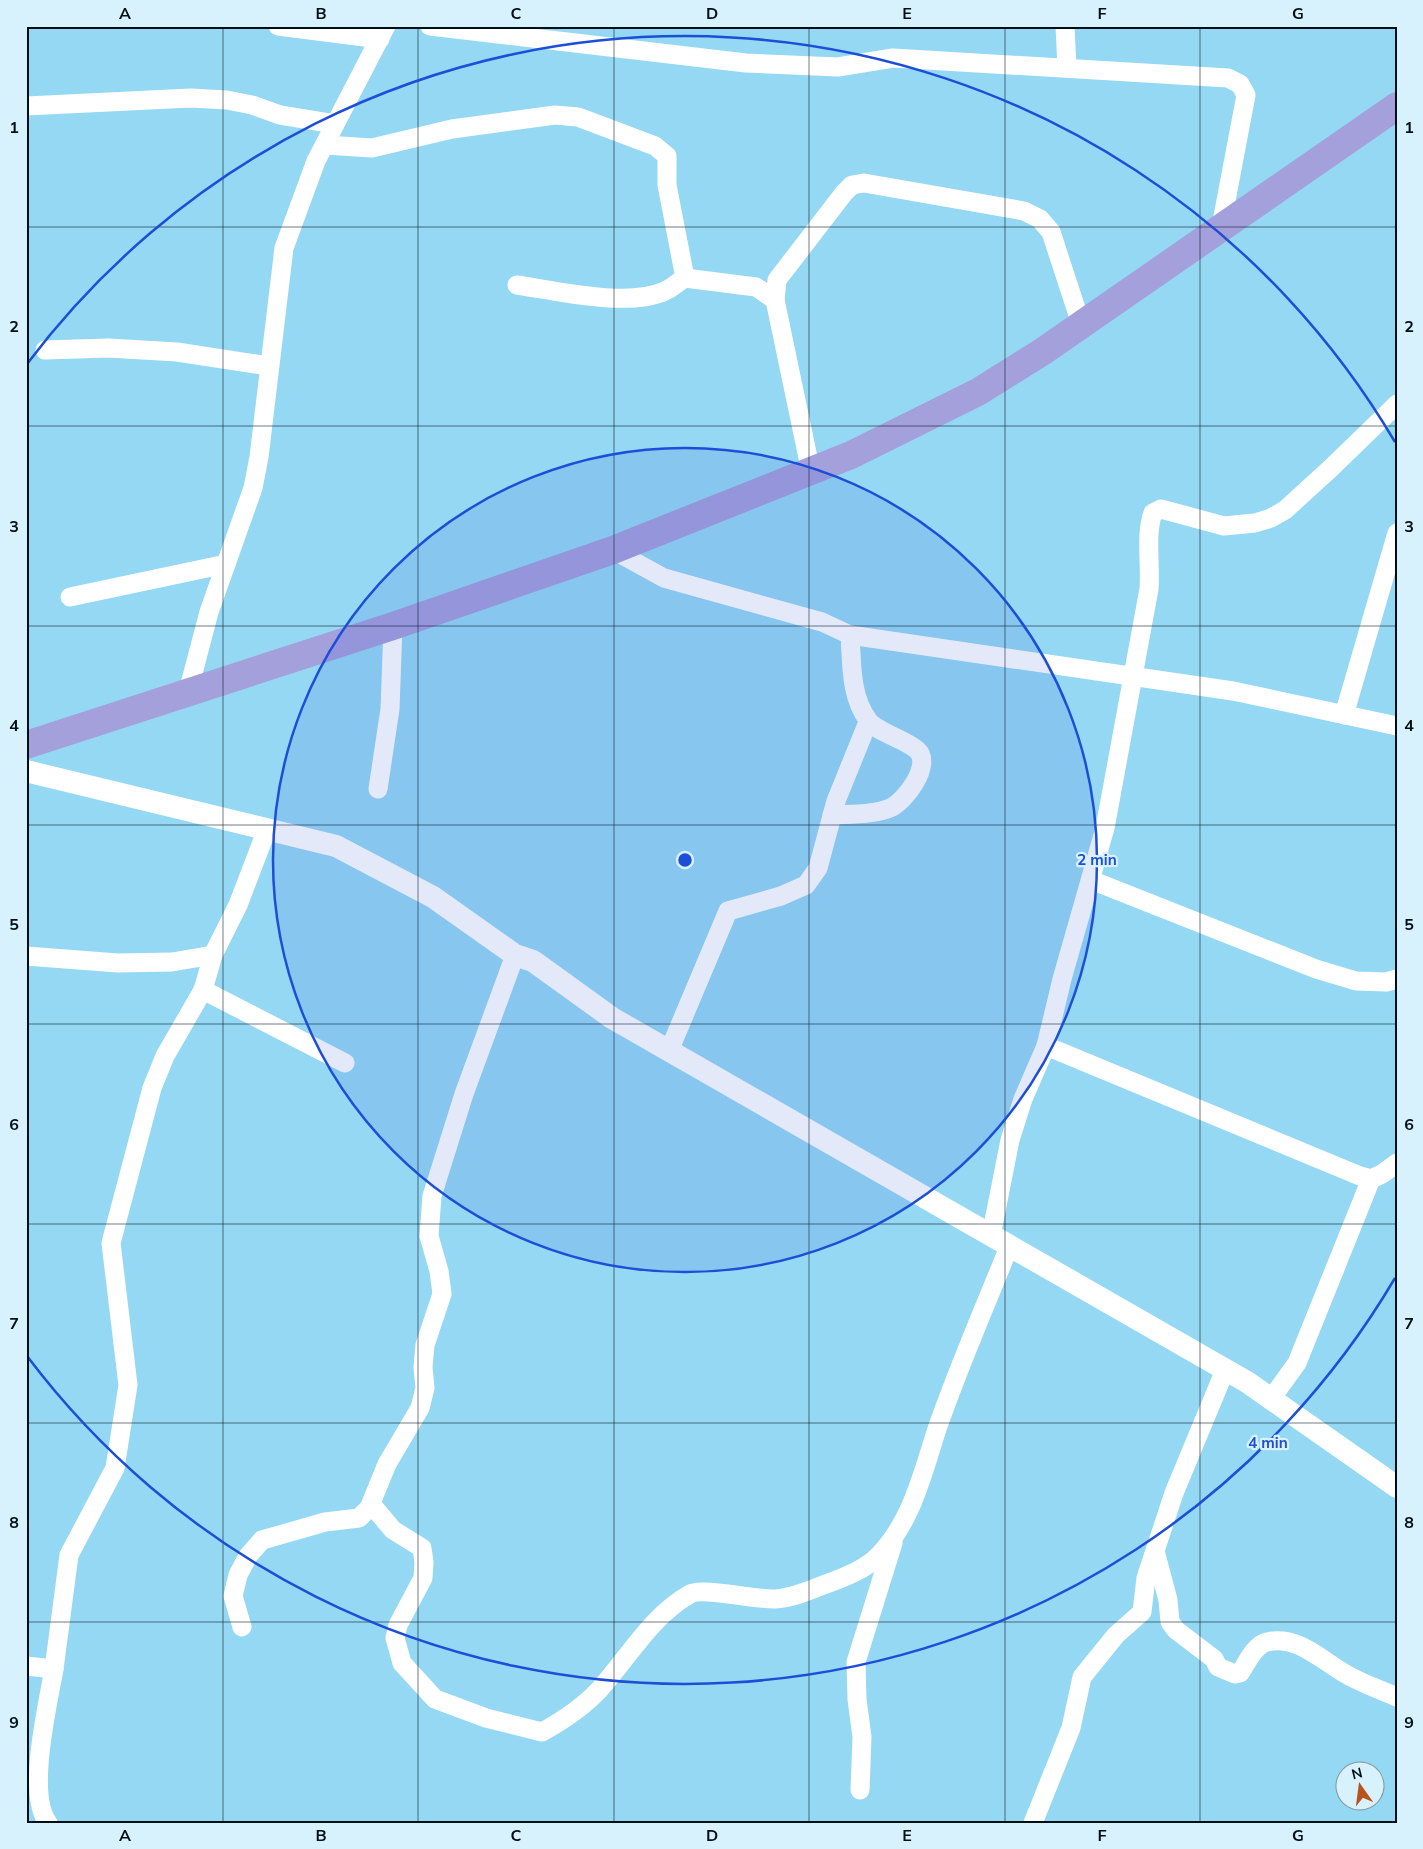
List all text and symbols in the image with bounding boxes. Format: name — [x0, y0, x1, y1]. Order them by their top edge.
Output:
text: A — [119, 3, 131, 23]
text: B — [315, 3, 327, 23]
text: C — [511, 3, 522, 23]
text: D — [706, 3, 718, 23]
text: E — [902, 3, 912, 23]
text: F — [1097, 3, 1107, 23]
text: G — [1292, 3, 1304, 23]
text: 1 — [9, 117, 19, 137]
text: 1 — [1404, 117, 1414, 137]
text: 2 — [9, 316, 19, 336]
text: 2 — [1404, 316, 1414, 336]
text: 3 — [9, 516, 19, 536]
text: 3 — [1404, 516, 1414, 536]
text: 4 — [9, 715, 19, 735]
text: 4 — [1404, 715, 1414, 735]
text: 2 min — [1077, 850, 1117, 869]
centre of rings — [676, 851, 694, 869]
text: 5 — [9, 914, 19, 934]
text: 5 — [1404, 914, 1414, 934]
text: 6 — [9, 1114, 19, 1134]
text: 6 — [1404, 1114, 1414, 1134]
text: 7 — [9, 1313, 19, 1333]
text: 7 — [1404, 1313, 1414, 1333]
text: 4 min — [1248, 1433, 1288, 1452]
text: 8 — [9, 1512, 19, 1532]
text: 8 — [1404, 1512, 1414, 1532]
text: 9 — [9, 1712, 19, 1732]
text: 9 — [1404, 1712, 1414, 1732]
north arrow — [1336, 1762, 1386, 1812]
text: N — [1350, 1763, 1364, 1783]
text: A — [119, 1825, 131, 1845]
text: B — [315, 1825, 327, 1845]
text: C — [511, 1825, 522, 1845]
text: D — [706, 1825, 718, 1845]
text: E — [902, 1825, 912, 1845]
text: F — [1097, 1825, 1107, 1845]
text: G — [1292, 1825, 1304, 1845]

